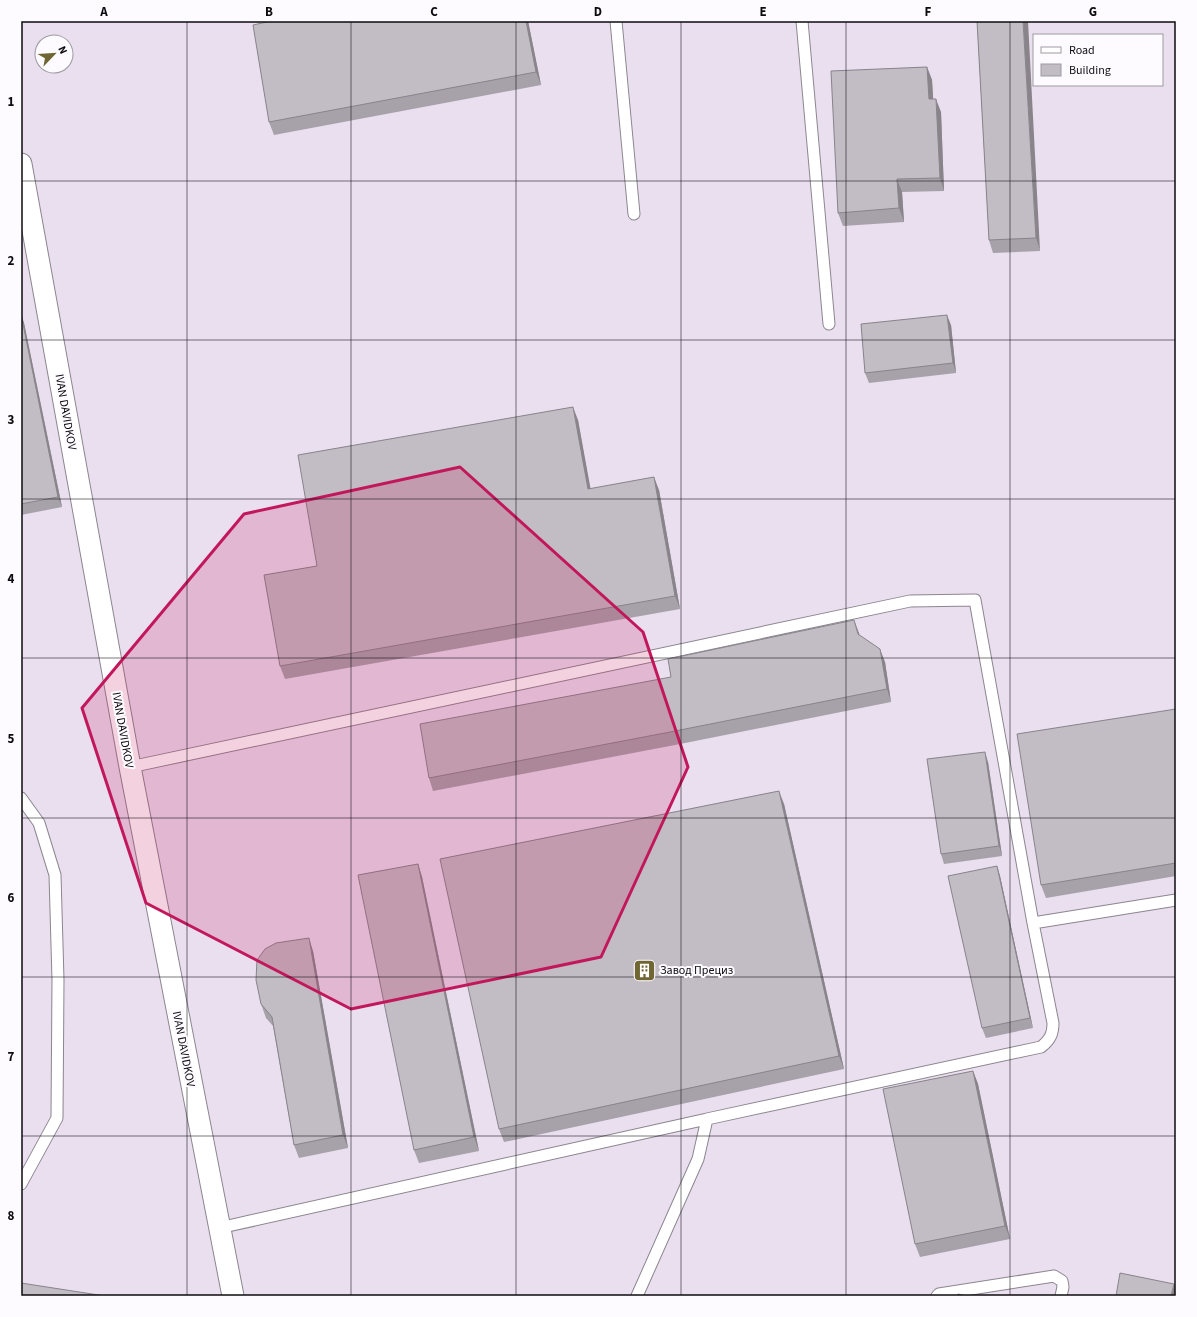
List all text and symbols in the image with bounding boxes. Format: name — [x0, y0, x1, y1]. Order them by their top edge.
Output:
text: A — [99, 3, 108, 21]
text: B — [265, 3, 273, 21]
text: C — [430, 3, 438, 21]
text: D — [594, 3, 602, 21]
text: E — [759, 3, 767, 21]
text: F — [925, 3, 932, 21]
text: G — [1089, 3, 1097, 21]
north arrow — [34, 34, 74, 74]
legend — [1033, 34, 1163, 86]
text: Road — [1069, 42, 1095, 59]
text: N — [54, 43, 71, 56]
text: Building — [1069, 62, 1111, 79]
text: 1 — [8, 93, 15, 111]
text: 2 — [8, 252, 15, 270]
street label: IVAN DAVIDKOV — [50, 373, 81, 452]
text: 3 — [8, 411, 15, 429]
text: 4 — [8, 570, 15, 588]
street label: IVAN DAVIDKOV — [107, 691, 138, 770]
text: 5 — [8, 730, 15, 748]
text: 6 — [8, 889, 15, 907]
building icon: Завод Прециз — [631, 957, 657, 983]
place label: Завод Прециз — [660, 962, 733, 979]
street label: IVAN DAVIDKOV — [168, 1010, 199, 1089]
text: 7 — [8, 1048, 15, 1066]
text: 8 — [8, 1207, 15, 1225]

